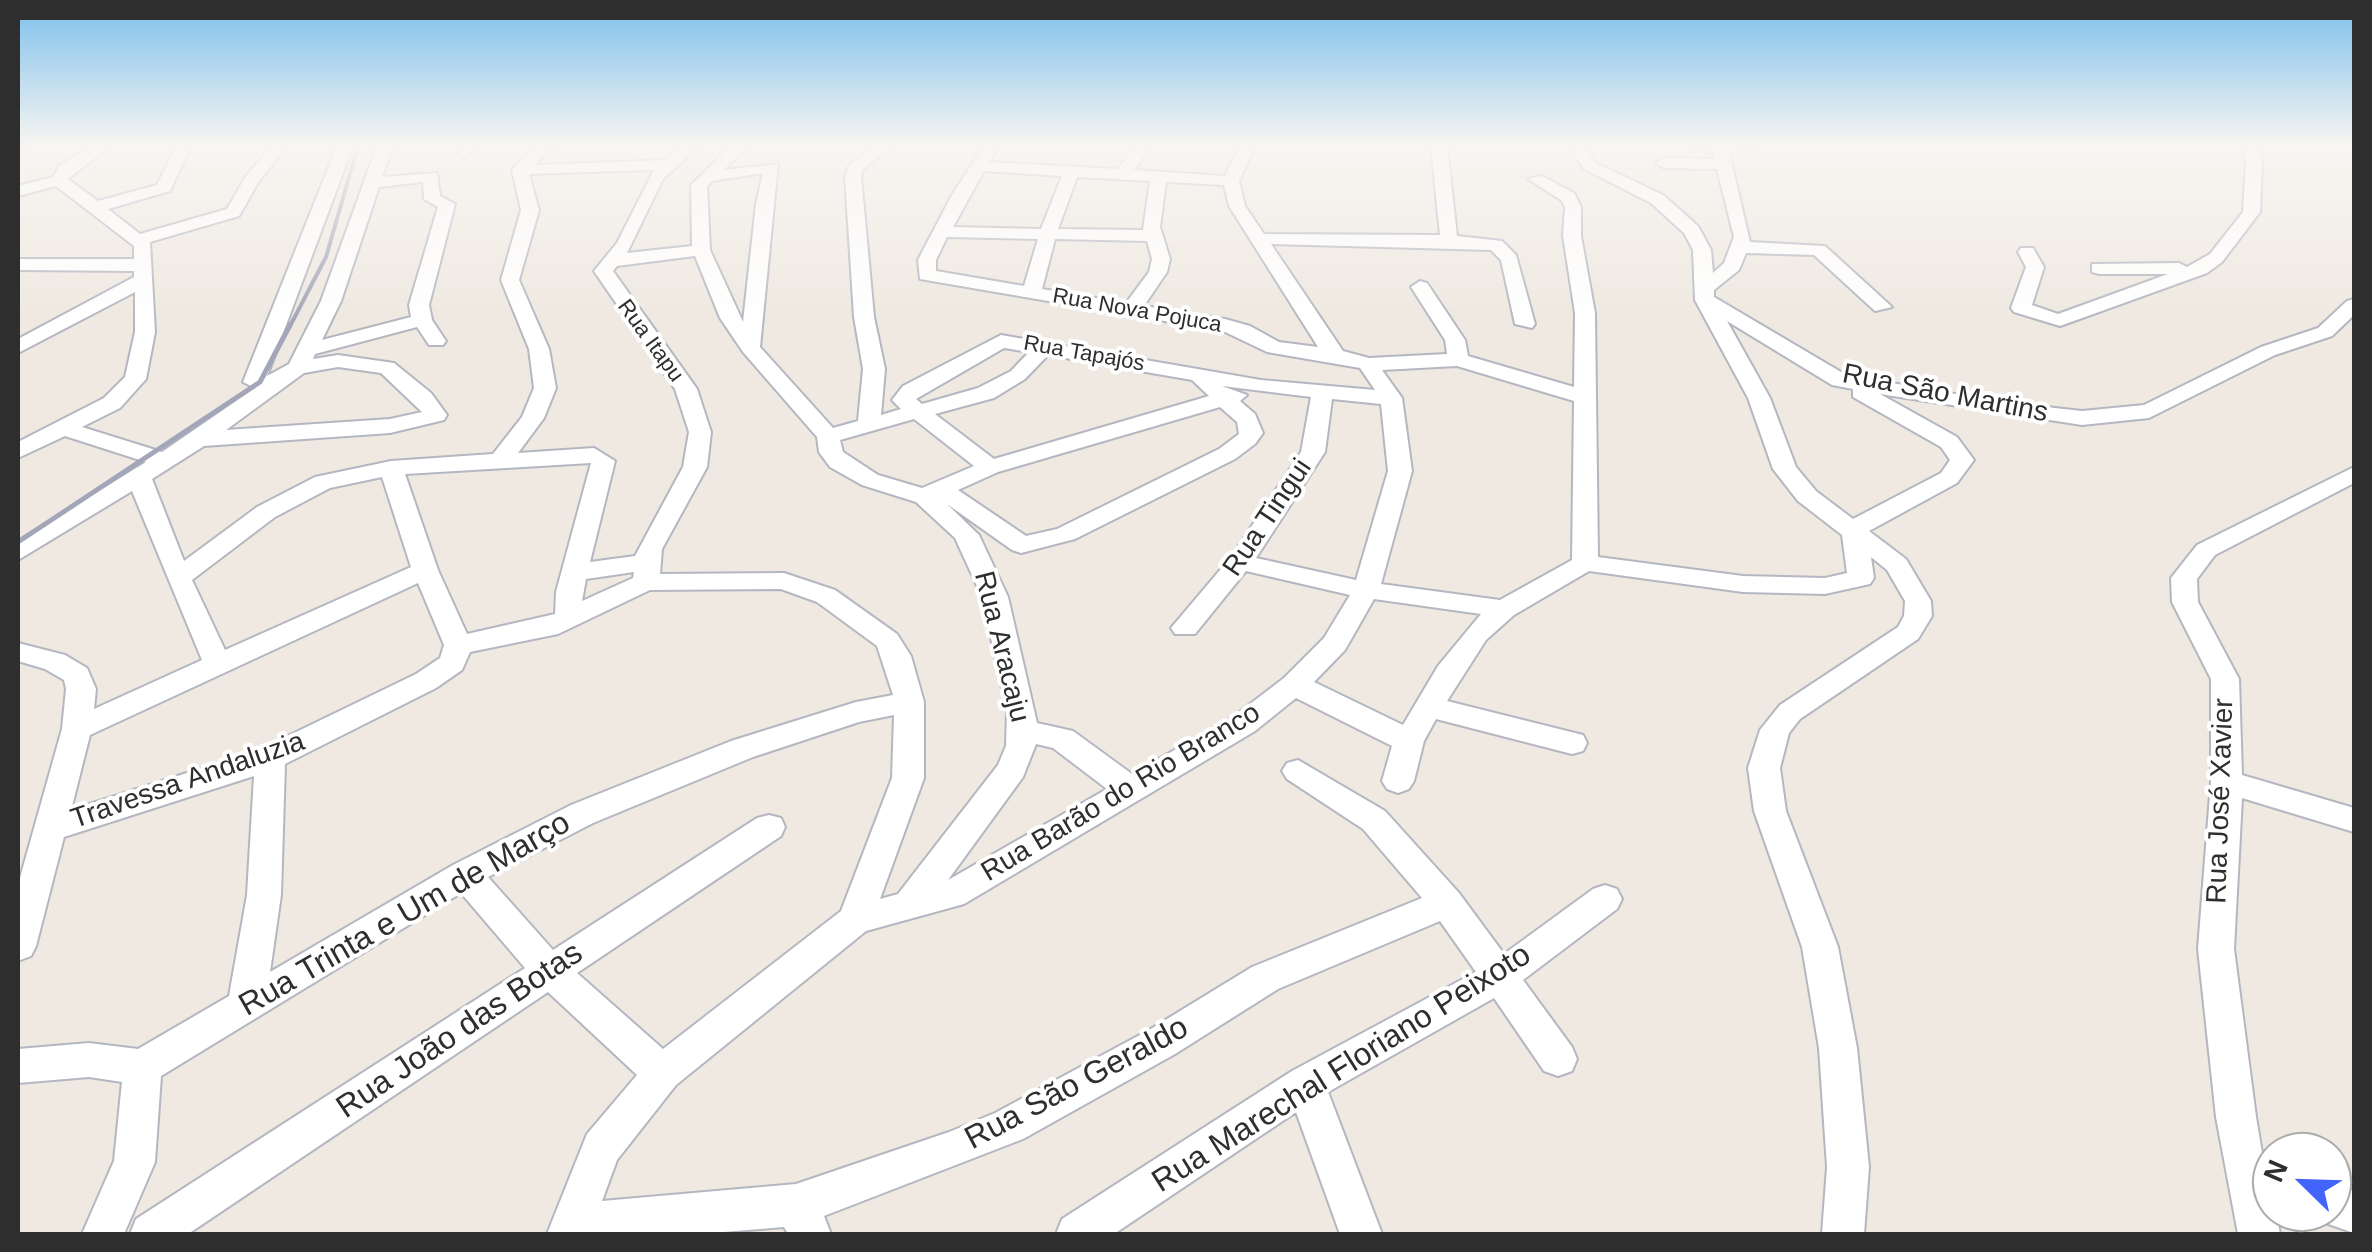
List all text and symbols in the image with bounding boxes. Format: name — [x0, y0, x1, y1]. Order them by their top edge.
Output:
street label: Rua Nova Pojuca — [1050, 283, 1224, 339]
street label: Rua Itapu — [611, 295, 689, 387]
street label: Rua Tapajós — [1021, 330, 1147, 378]
street label: Rua São Martins — [1839, 358, 2051, 430]
street label: Rua Tingui — [1217, 453, 1319, 583]
street label: Rua Aracaju — [966, 568, 1036, 726]
street label: Rua Barão do Rio Branco — [976, 696, 1266, 890]
street label: Rua José Xavier — [2201, 698, 2241, 904]
street label: Travessa Andaluzia — [67, 725, 309, 837]
street label: Rua Trinta e Um de Março — [233, 804, 577, 1026]
street label: Rua João das Botas — [330, 935, 590, 1127]
street label: Rua Marechal Floriano Peixoto — [1146, 936, 1538, 1202]
street label: Rua São Geraldo — [959, 1009, 1195, 1159]
north arrow — [2252, 1132, 2352, 1232]
text: N — [2258, 1156, 2294, 1186]

